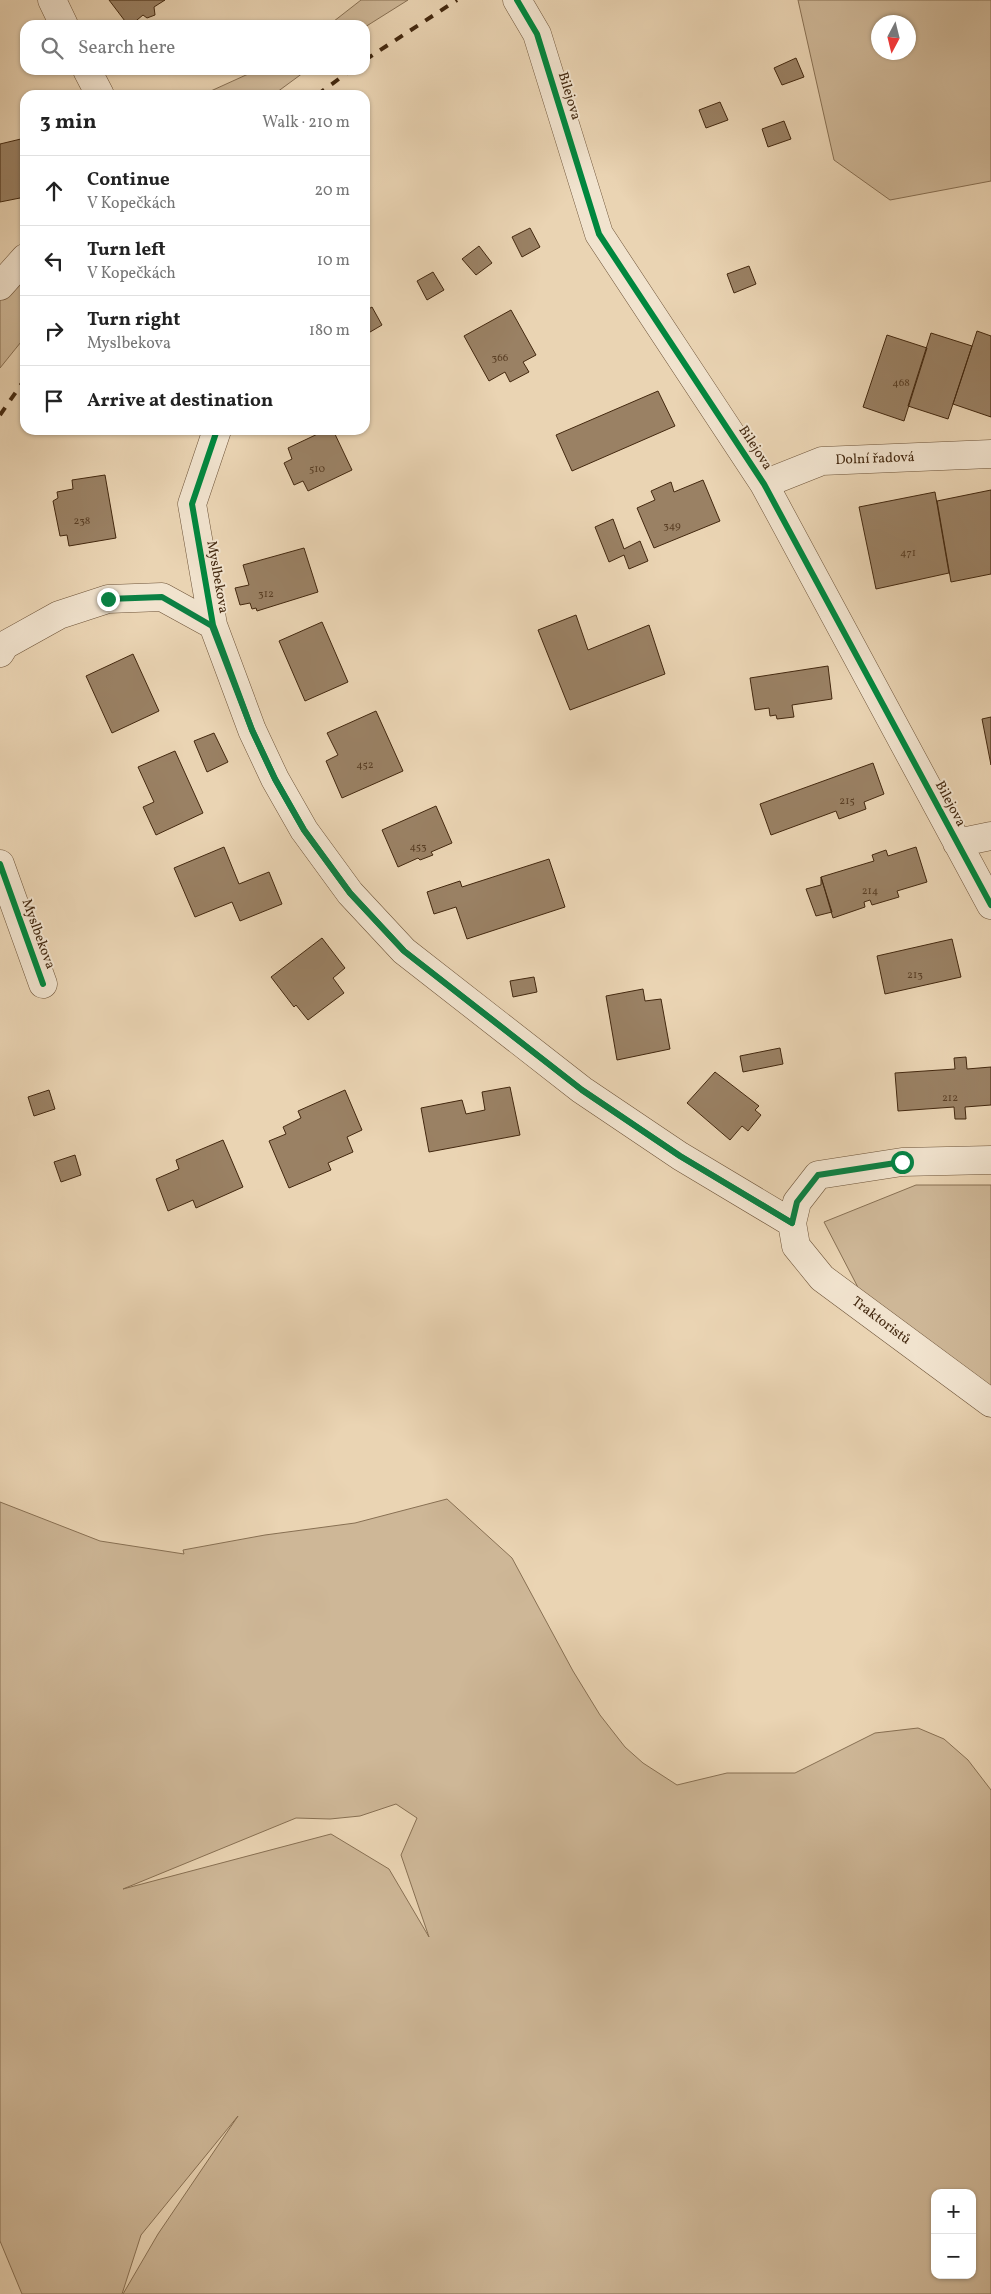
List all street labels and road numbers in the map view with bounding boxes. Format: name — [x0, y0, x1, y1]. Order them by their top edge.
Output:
street label: Bilejova — [553, 70, 585, 122]
street label: Bilejova — [734, 422, 776, 474]
street label: Dolní řadová — [835, 448, 915, 470]
street label: Myslbekova — [201, 539, 233, 615]
street label: Bilejova — [930, 778, 970, 830]
street label: Myslbekova — [17, 896, 59, 972]
street label: Traktoristů — [848, 1293, 914, 1349]

